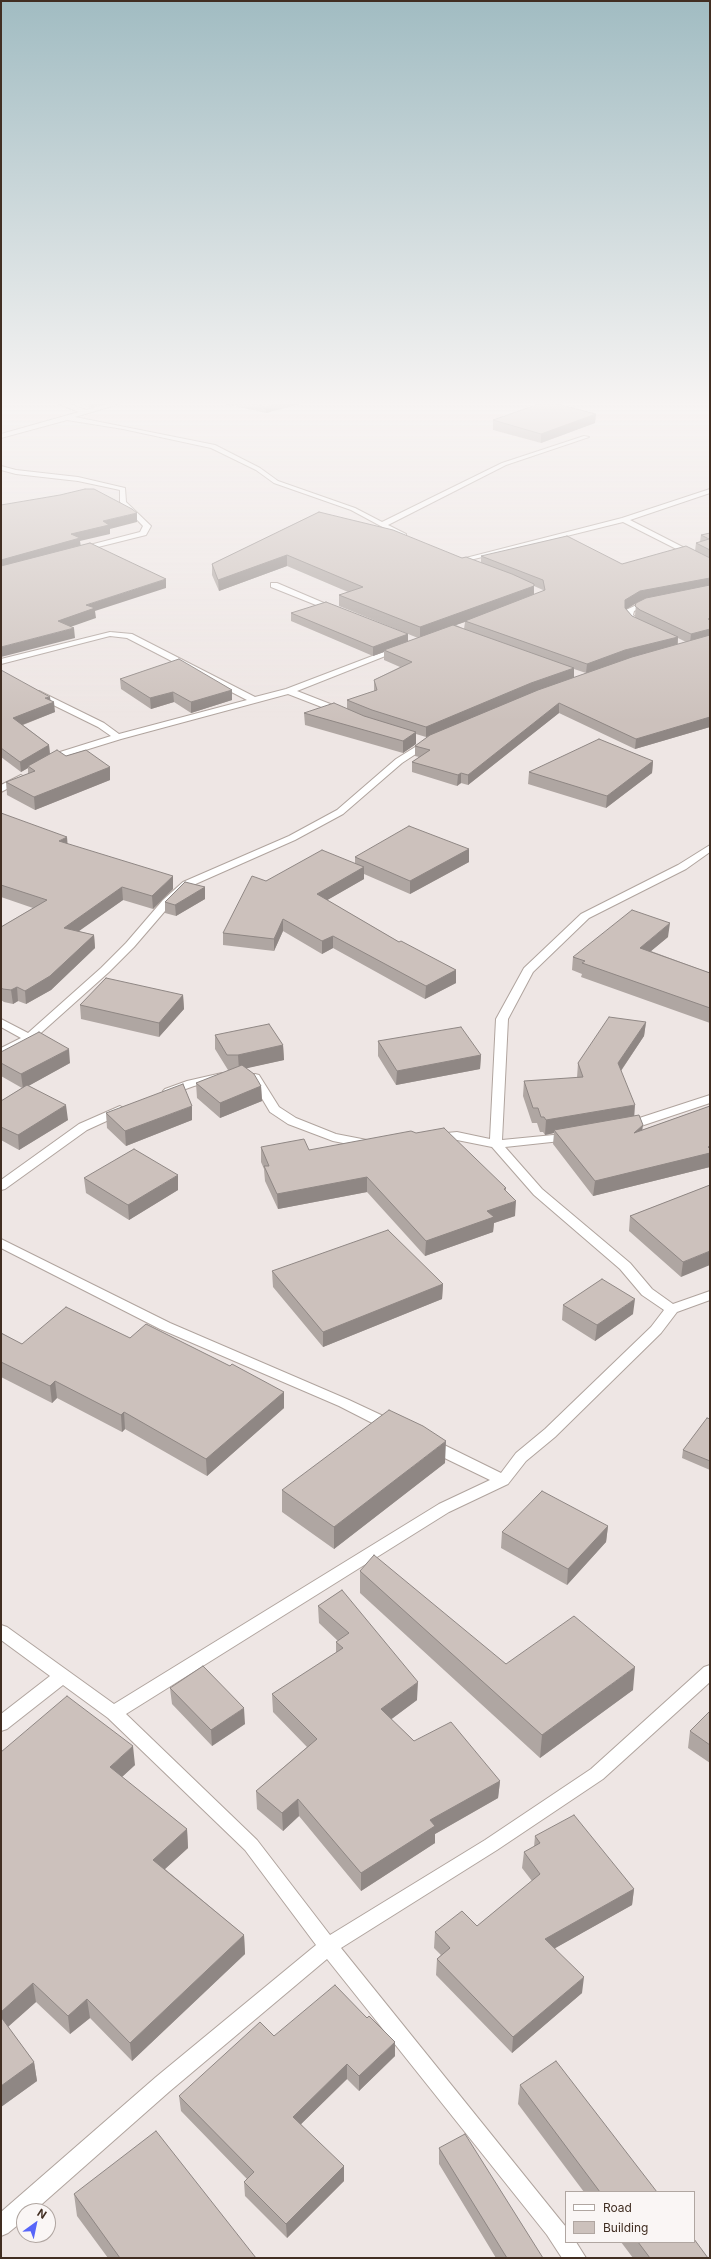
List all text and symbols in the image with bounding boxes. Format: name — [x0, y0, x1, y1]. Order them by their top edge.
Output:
legend — [565, 2191, 695, 2243]
text: Road — [603, 2200, 632, 2215]
north arrow — [16, 2203, 56, 2243]
text: N — [35, 2206, 49, 2222]
text: Building — [603, 2220, 648, 2235]

